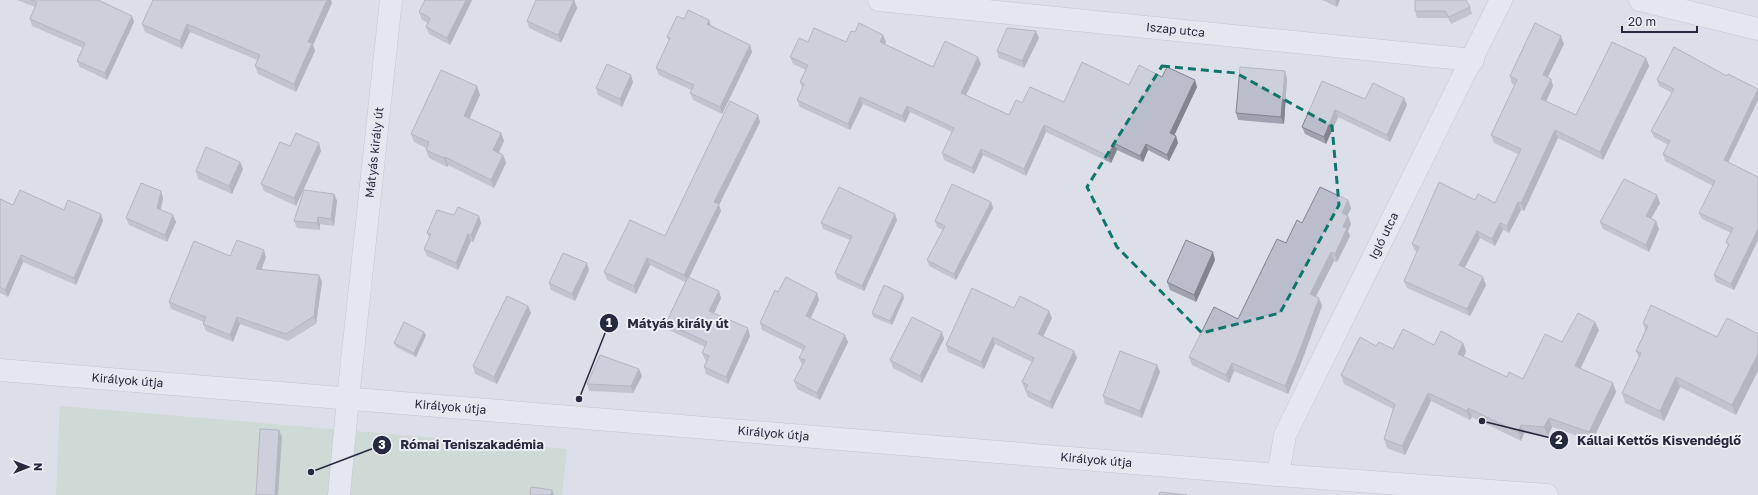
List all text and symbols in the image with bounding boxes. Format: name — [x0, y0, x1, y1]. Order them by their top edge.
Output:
scale bar — [1622, 8, 1697, 34]
text: 20 m — [1628, 14, 1656, 29]
street label: Iszap utca — [1145, 19, 1206, 40]
street label: Mátyás király út — [362, 106, 386, 199]
street label: Igló utca — [1366, 210, 1401, 262]
callout: Mátyás király út — [599, 311, 737, 336]
text: 1 — [606, 315, 612, 330]
text: Mátyás király út — [627, 315, 729, 331]
street label: Királyok útja — [91, 370, 164, 390]
street label: Királyok útja — [414, 396, 487, 417]
street label: Királyok útja — [737, 423, 810, 443]
callout: Kállai Kettős Kisvendéglő — [1549, 428, 1749, 453]
callout: Római Teniszakadémia — [372, 432, 552, 457]
text: 2 — [1555, 432, 1563, 447]
text: Kállai Kettős Kisvendéglő — [1577, 432, 1742, 448]
text: Római Teniszakadémia — [400, 436, 544, 452]
text: 3 — [378, 437, 386, 452]
north arrow — [8, 447, 48, 487]
street label: Királyok útja — [1060, 449, 1133, 470]
text: N — [32, 463, 45, 471]

